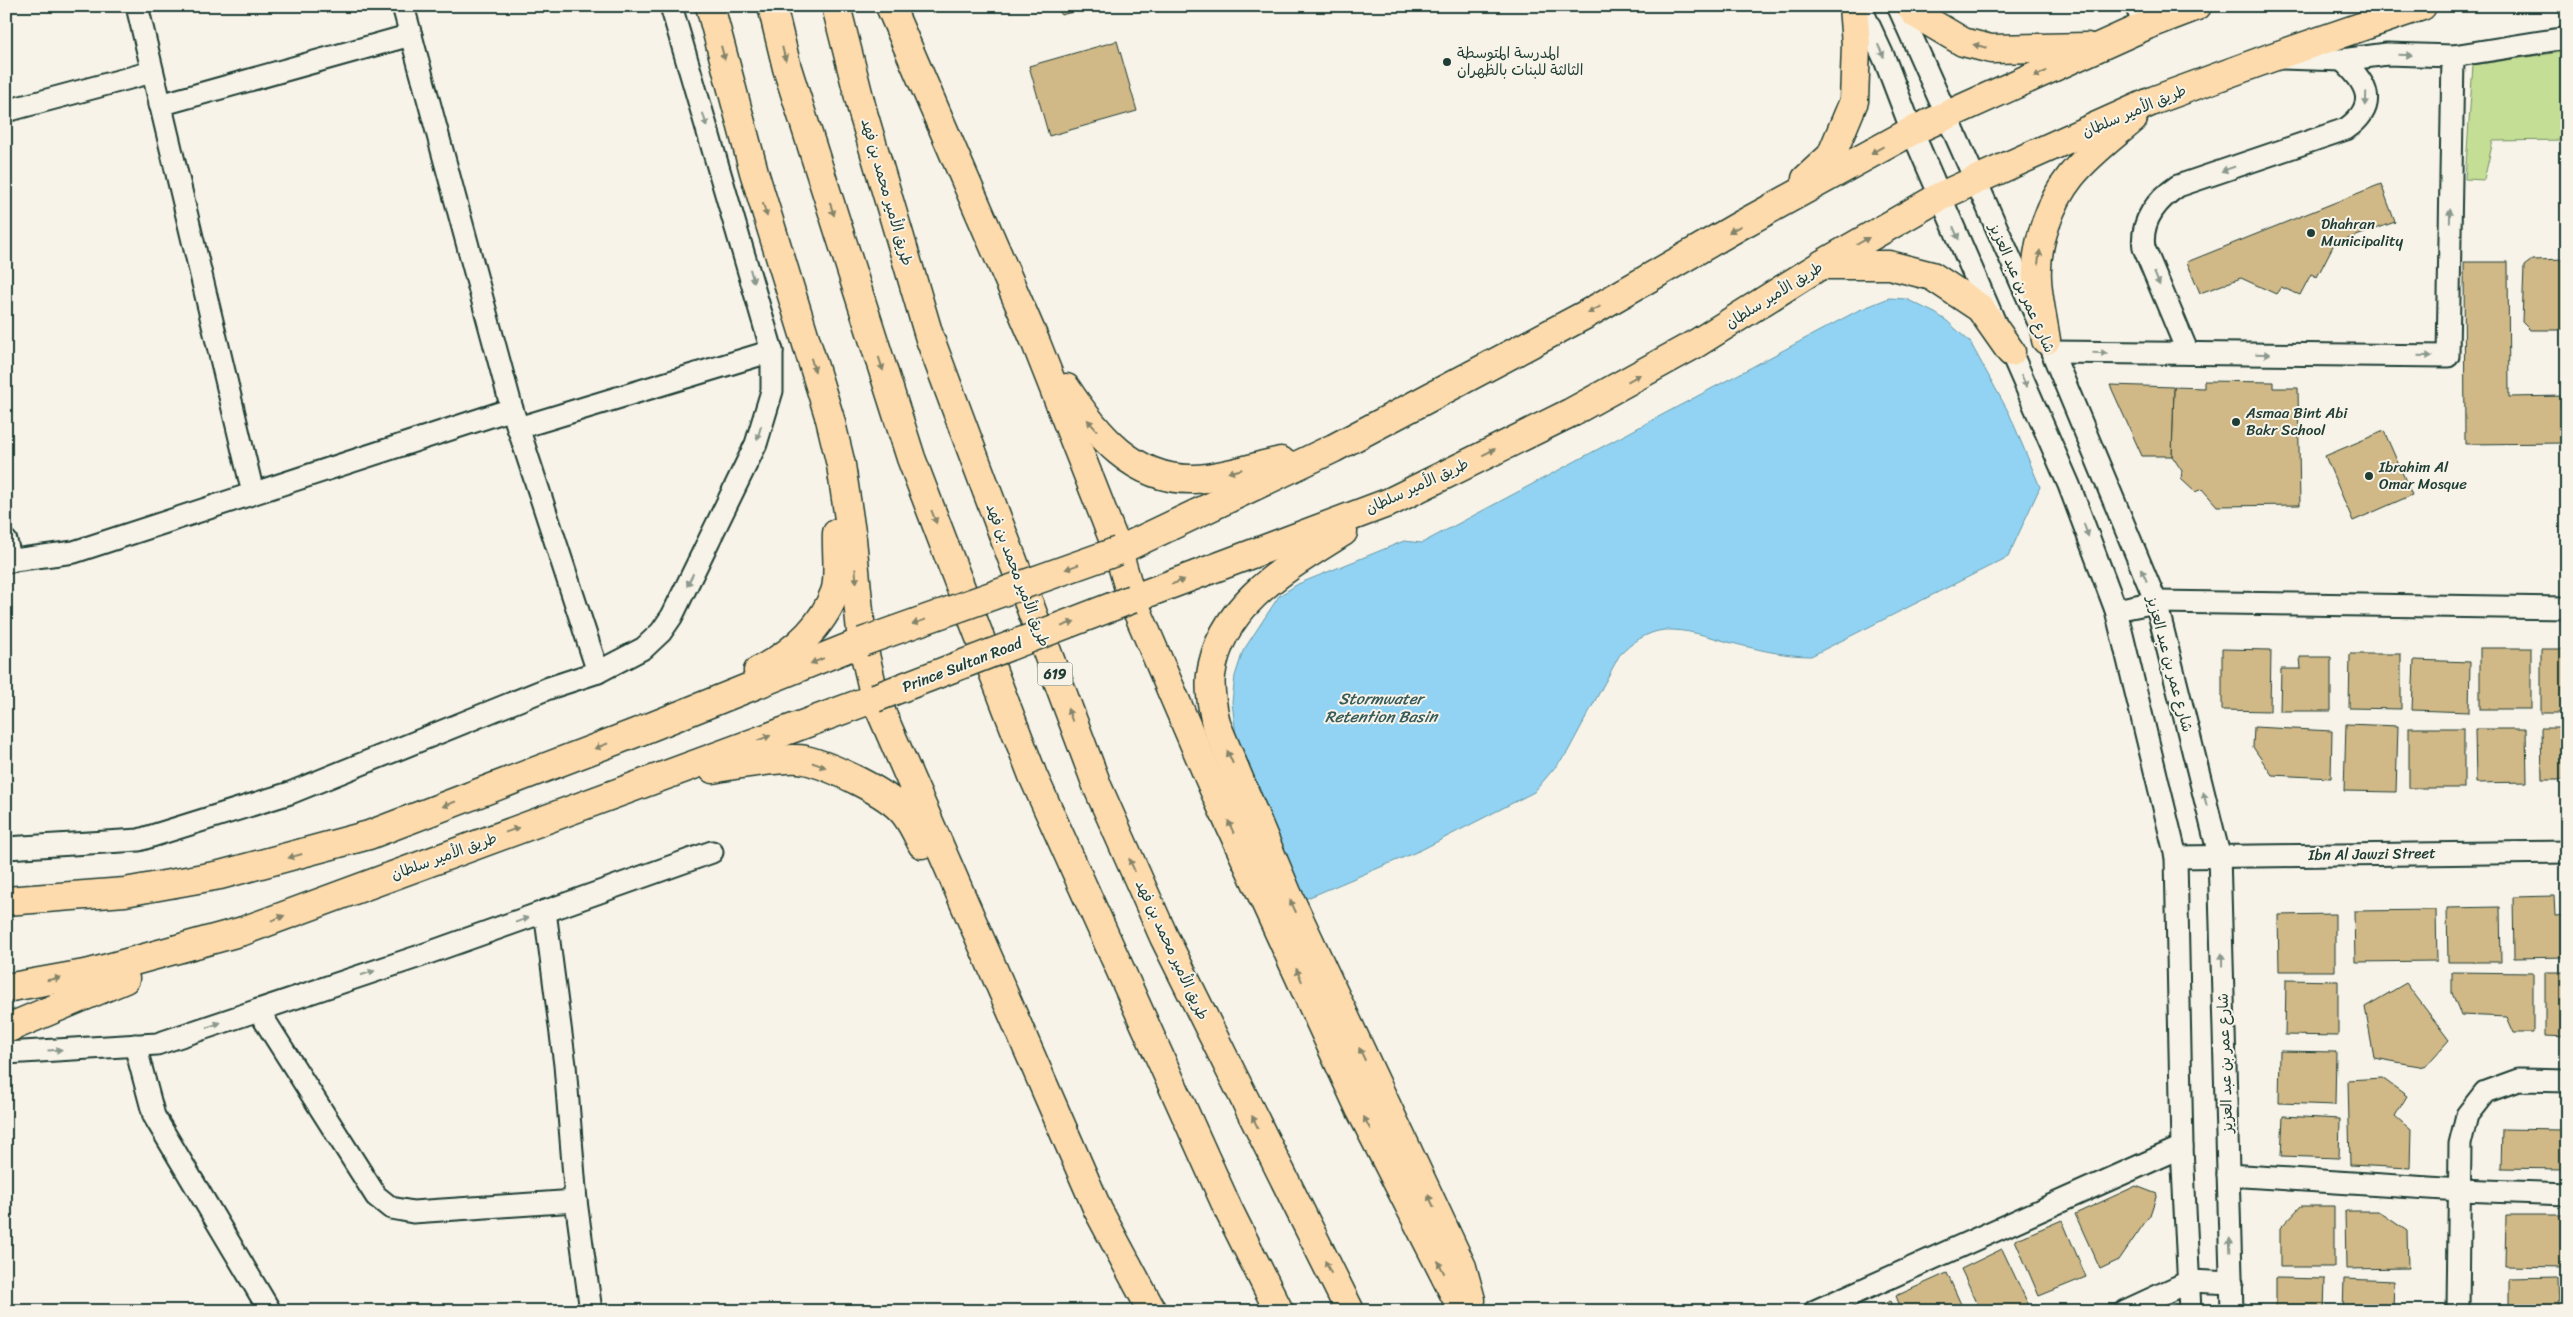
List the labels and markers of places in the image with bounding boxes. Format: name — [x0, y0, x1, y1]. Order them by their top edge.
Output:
place label: المدرسة المتوسطة الثالثة للبنات بالظهران — [1457, 40, 1583, 83]
marker: المدرسة المتوسطة الثالثة للبنات بالظهران — [1441, 56, 1453, 68]
place label: Dhahran Municipality — [2321, 211, 2404, 254]
marker: Dhahran Municipality — [2305, 227, 2317, 239]
place label: Asmaa Bint Abi Bakr School — [2245, 400, 2348, 443]
marker: Asmaa Bint Abi Bakr School — [2230, 416, 2242, 428]
place label: Ibrahim Al Omar Mosque — [2378, 454, 2467, 497]
marker: Ibrahim Al Omar Mosque — [2363, 470, 2375, 482]

